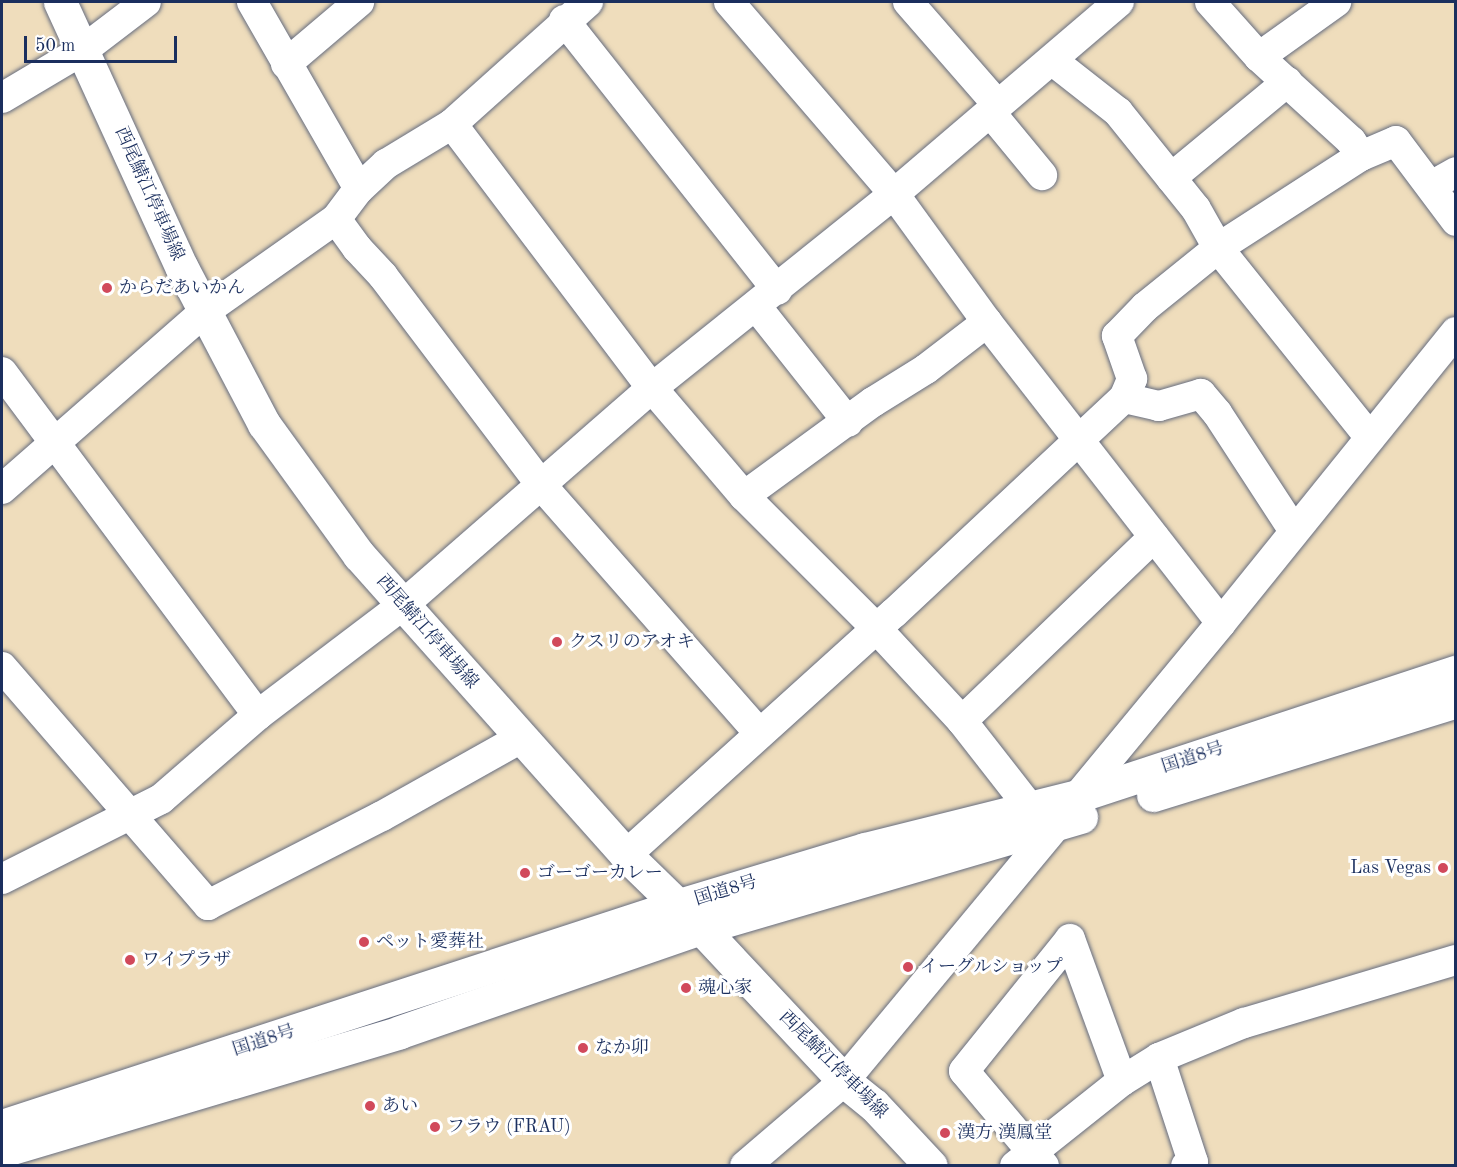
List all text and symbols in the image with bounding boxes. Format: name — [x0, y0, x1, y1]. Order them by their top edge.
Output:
scale bar — [27, 24, 180, 62]
text: 50 m — [35, 37, 75, 55]
street label: 西尾鯖江停車場線 — [110, 124, 188, 264]
place label: からだあいかん — [119, 277, 245, 299]
marker: からだあいかん — [100, 281, 114, 295]
street label: 西尾鯖江停車場線 — [372, 571, 482, 693]
place label: クスリのアオキ — [569, 631, 695, 653]
marker: クスリのアオキ — [550, 635, 564, 649]
street label: 国道8号 — [1159, 738, 1227, 778]
place label: Las Vegas — [1350, 857, 1431, 879]
marker: Las Vegas — [1436, 861, 1450, 875]
place label: ゴーゴーカレー — [537, 862, 663, 884]
marker: ゴーゴーカレー — [518, 866, 532, 880]
street label: 国道8号 — [692, 871, 760, 911]
place label: ペット愛葬社 — [376, 931, 484, 953]
marker: ペット愛葬社 — [357, 935, 371, 949]
place label: ワイプラザ — [142, 949, 232, 971]
marker: ワイプラザ — [123, 953, 137, 967]
place label: イーグルショップ — [920, 956, 1064, 978]
marker: イーグルショップ — [901, 960, 915, 974]
place label: 魂心家 — [698, 977, 752, 999]
marker: 魂心家 — [679, 981, 693, 995]
street label: 西尾鯖江停車場線 — [774, 1006, 892, 1124]
street label: 国道8号 — [230, 1021, 298, 1061]
place label: なか卯 — [595, 1037, 649, 1059]
marker: なか卯 — [576, 1041, 590, 1055]
place label: あい — [382, 1095, 418, 1117]
marker: あい — [363, 1099, 377, 1113]
place label: フラウ (FRAU) — [447, 1116, 571, 1138]
marker: フラウ (FRAU) — [428, 1120, 442, 1134]
place label: 漢方 漢鳳堂 — [957, 1122, 1052, 1144]
marker: 漢方 漢鳳堂 — [938, 1126, 952, 1140]

